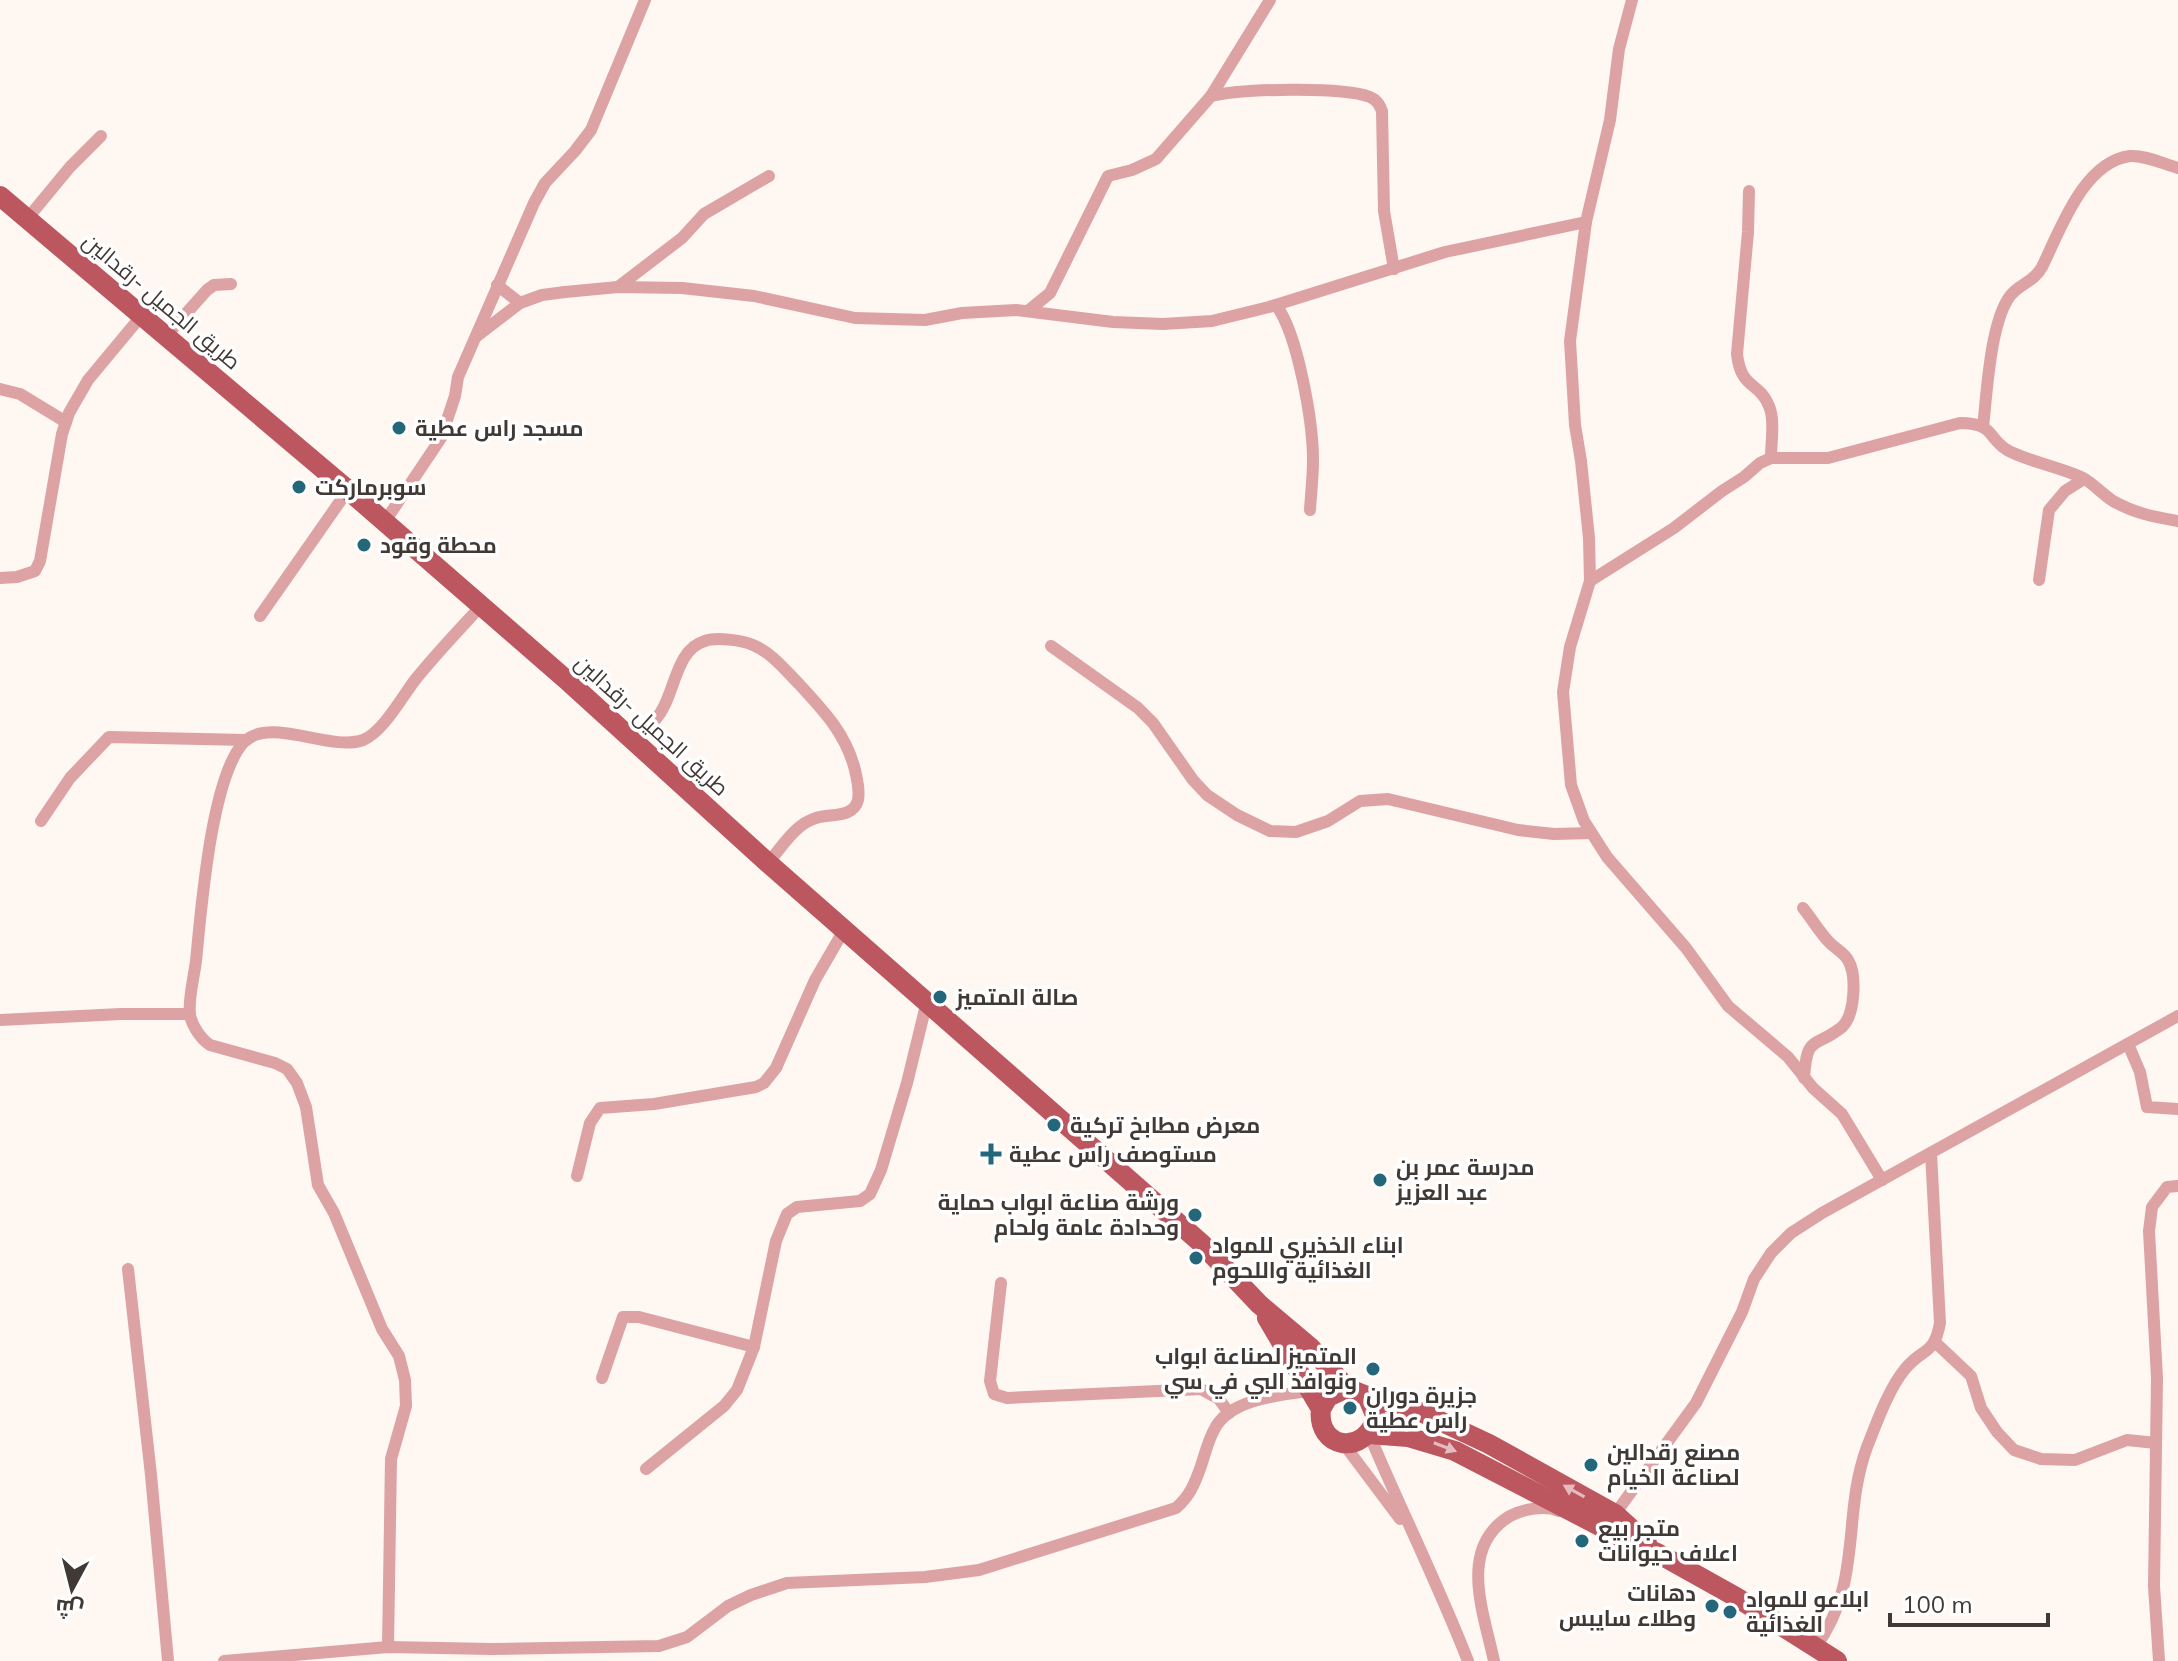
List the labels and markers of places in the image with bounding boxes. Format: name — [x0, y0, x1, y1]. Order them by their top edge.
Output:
place label: مسجد راس عطية — [415, 414, 584, 442]
marker: مسجد راس عطية — [390, 419, 408, 437]
place label: سوبرماركت — [315, 473, 426, 501]
marker: سوبرماركت — [290, 478, 308, 496]
place label: محطة وقود — [380, 531, 497, 559]
marker: محطة وقود — [355, 536, 373, 554]
place label: صالة المتميز — [955, 983, 1078, 1011]
marker: صالة المتميز — [931, 988, 949, 1006]
place label: معرض مطابخ تركية — [1070, 1111, 1260, 1140]
marker: معرض مطابخ تركية — [1045, 1116, 1063, 1134]
place label: مستوصف راس عطية — [1009, 1140, 1217, 1168]
marker: مستوصف راس عطية — [980, 1143, 1002, 1165]
place label: مدرسة عمر بن عبد العزيز — [1395, 1153, 1534, 1206]
marker: مدرسة عمر بن عبد العزيز — [1371, 1171, 1389, 1189]
place label: ورشة صناعة ابواب حماية وحدادة عامة ولحام — [938, 1188, 1179, 1243]
marker: ورشة صناعة ابواب حماية وحدادة عامة ولحام — [1186, 1206, 1204, 1224]
place label: ابناء الخذيري للمواد الغذائية واللحوم — [1212, 1231, 1404, 1286]
marker: ابناء الخذيري للمواد الغذائية واللحوم — [1187, 1249, 1205, 1267]
place label: المتميز لصناعة ابواب ونوافذ البي في سي — [1155, 1342, 1357, 1399]
marker: المتميز لصناعة ابواب ونوافذ البي في سي — [1364, 1360, 1382, 1378]
place label: جزيرة دوران راس عطية — [1366, 1381, 1477, 1434]
marker: جزيرة دوران راس عطية — [1341, 1399, 1359, 1417]
place label: مصنع رقدالين لصناعة الخيام — [1607, 1438, 1740, 1493]
marker: مصنع رقدالين لصناعة الخيام — [1582, 1456, 1600, 1474]
place label: متجر بيع اعلاف حيوانات — [1598, 1514, 1738, 1567]
marker: متجر بيع اعلاف حيوانات — [1573, 1532, 1591, 1550]
place label: دهانات وطلاء سايبس — [1559, 1579, 1696, 1632]
place label: ابلاعو للمواد الغذائية — [1746, 1585, 1870, 1638]
marker: دهانات وطلاء سايبس — [1703, 1597, 1721, 1615]
marker: ابلاعو للمواد الغذائية — [1721, 1603, 1739, 1621]

